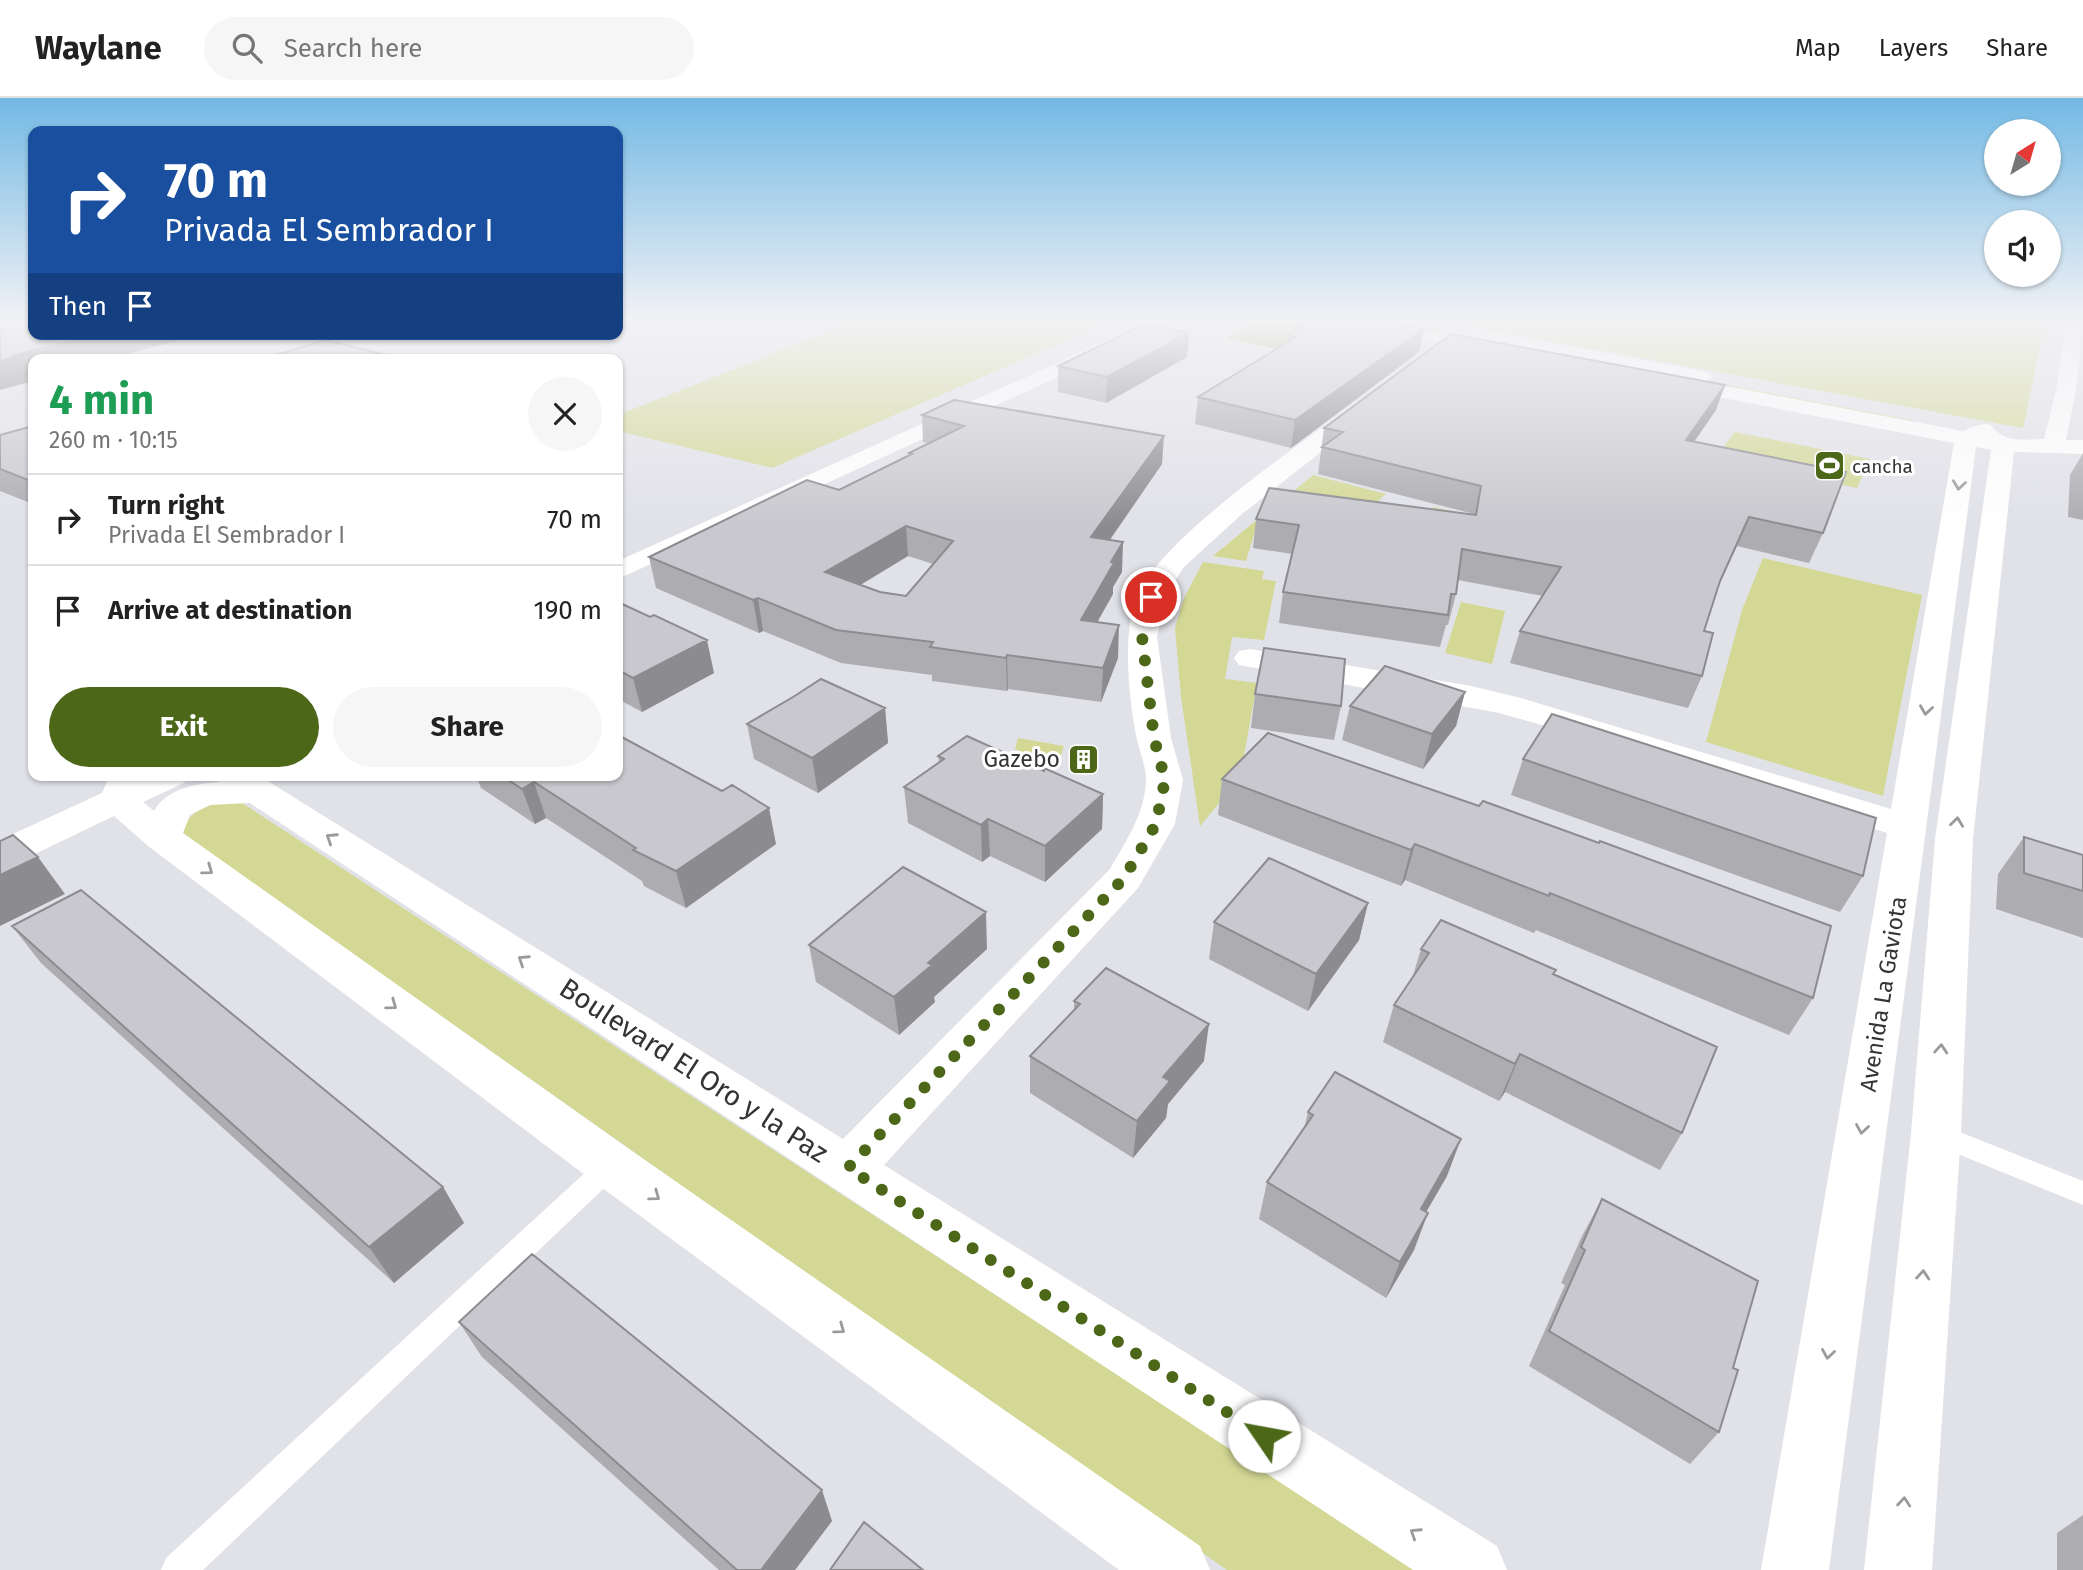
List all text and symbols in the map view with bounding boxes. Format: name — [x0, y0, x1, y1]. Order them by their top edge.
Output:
search box — [204, 17, 694, 80]
text: Waylane — [35, 28, 162, 68]
icon: search — [228, 29, 266, 67]
text: Search here — [284, 33, 423, 64]
text: Map — [1795, 34, 1841, 62]
text: Layers — [1879, 34, 1948, 62]
text: Share — [1986, 34, 2048, 62]
north arrow — [1984, 119, 2062, 196]
map controls — [1984, 119, 2061, 287]
text: 70 m — [164, 151, 268, 210]
icon: right — [49, 154, 140, 245]
button: sound — [1984, 210, 2061, 287]
text: Privada El Sembrador I — [164, 211, 494, 249]
icon: arrive — [121, 287, 159, 325]
text: Then — [49, 291, 107, 322]
text: 4 min — [49, 375, 154, 425]
button: close — [528, 377, 602, 451]
text: 260 m · 10:15 — [49, 426, 178, 454]
sports icon: cancha — [1812, 449, 1846, 483]
place label: cancha — [1852, 455, 1913, 478]
one-way arrow — [1952, 479, 1967, 491]
text: Turn right — [108, 490, 225, 521]
icon: right — [49, 501, 87, 539]
text: 70 m — [547, 504, 602, 535]
text: Privada El Sembrador I — [108, 521, 345, 549]
pin — [1121, 567, 1181, 627]
icon: arrive — [1132, 578, 1170, 616]
icon: arrive — [49, 592, 87, 630]
text: Arrive at destination — [108, 595, 352, 626]
text: 190 m — [533, 595, 602, 626]
button: Exit — [49, 687, 319, 767]
button: Share — [333, 687, 602, 767]
one-way arrow — [1919, 704, 1934, 716]
building icon: Gazebo — [1066, 742, 1100, 776]
place label: Gazebo — [983, 745, 1060, 773]
one-way arrow — [1949, 816, 1964, 827]
one-way arrow — [326, 833, 339, 846]
one-way arrow — [200, 862, 213, 875]
street label: Avenida La Gaviota — [1854, 894, 1912, 1094]
one-way arrow — [517, 956, 530, 969]
street label: Boulevard El Oro y la Paz — [553, 971, 834, 1170]
one-way arrow — [384, 996, 397, 1009]
one-way arrow — [1933, 1043, 1948, 1054]
one-way arrow — [1855, 1123, 1870, 1135]
one-way arrow — [647, 1188, 660, 1200]
one-way arrow — [1915, 1270, 1930, 1281]
one-way arrow — [832, 1321, 845, 1333]
one-way arrow — [1821, 1348, 1836, 1360]
position arrow — [1227, 1399, 1301, 1473]
one-way arrow — [1896, 1496, 1911, 1507]
one-way arrow — [1410, 1529, 1423, 1541]

